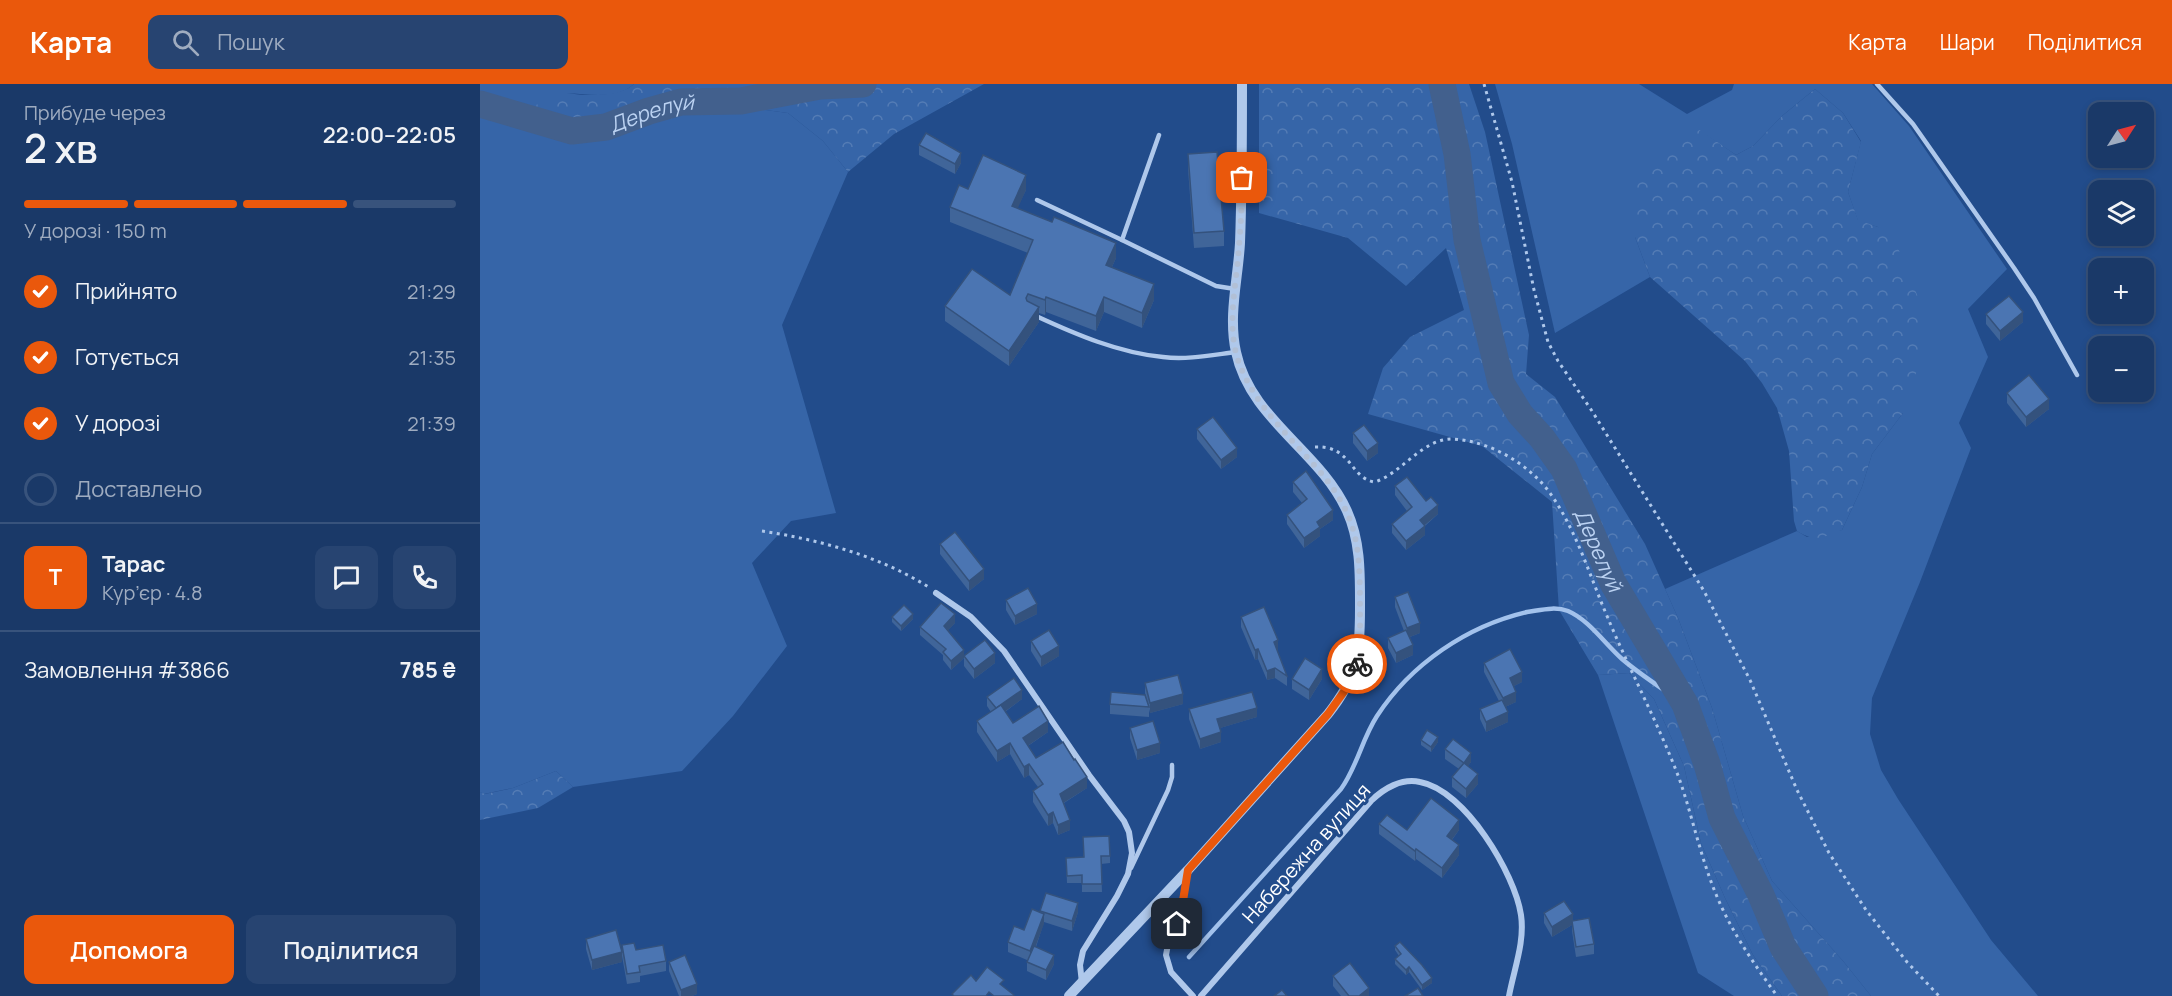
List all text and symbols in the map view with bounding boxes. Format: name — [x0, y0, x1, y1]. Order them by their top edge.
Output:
search box — [148, 15, 568, 69]
text: Карта — [30, 23, 112, 61]
icon: search — [169, 26, 202, 59]
text: Пошук — [217, 27, 285, 57]
text: Карта — [1848, 28, 1907, 56]
text: Шари — [1940, 28, 1995, 56]
text: Поділитися — [2028, 28, 2142, 56]
water label: Дерелуй — [605, 88, 696, 139]
text: Прибуде через — [24, 99, 166, 126]
north arrow — [2088, 102, 2154, 168]
map controls — [2088, 102, 2154, 402]
text: 22:00–22:05 — [323, 120, 456, 150]
text: 2 хв — [24, 121, 97, 175]
pin — [1216, 152, 1267, 203]
icon: bag — [1225, 161, 1258, 194]
button: layers — [2088, 180, 2154, 246]
text: У дорозі · 150 m — [24, 217, 167, 244]
button: + — [2088, 258, 2154, 324]
icon: check — [24, 275, 57, 308]
text: Прийнято — [75, 276, 177, 306]
text: 21:29 — [407, 278, 456, 305]
button: − — [2088, 336, 2154, 402]
icon: check — [24, 341, 57, 374]
text: Готується — [75, 342, 179, 372]
text: 21:35 — [408, 344, 456, 371]
icon: check — [24, 407, 57, 440]
text: У дорозі — [75, 408, 161, 438]
text: 21:39 — [407, 410, 456, 437]
text: Доставлено — [75, 474, 202, 504]
water label: Дерелуй — [1569, 504, 1630, 598]
button: chat — [315, 546, 378, 609]
button: phone — [393, 546, 456, 609]
text: Тарас — [102, 549, 165, 579]
text: Т — [49, 562, 62, 592]
text: Кур’єр · 4.8 — [102, 579, 203, 606]
courier — [1327, 634, 1387, 694]
icon: bike — [1341, 648, 1374, 681]
text: Замовлення #3866 — [24, 655, 230, 685]
text: 785 ₴ — [400, 655, 456, 685]
street label: Набережна вулиця — [1236, 777, 1376, 929]
pin — [1151, 898, 1202, 949]
icon: home — [1160, 907, 1193, 940]
button: Допомога — [24, 915, 234, 984]
button: Поділитися — [246, 915, 456, 984]

